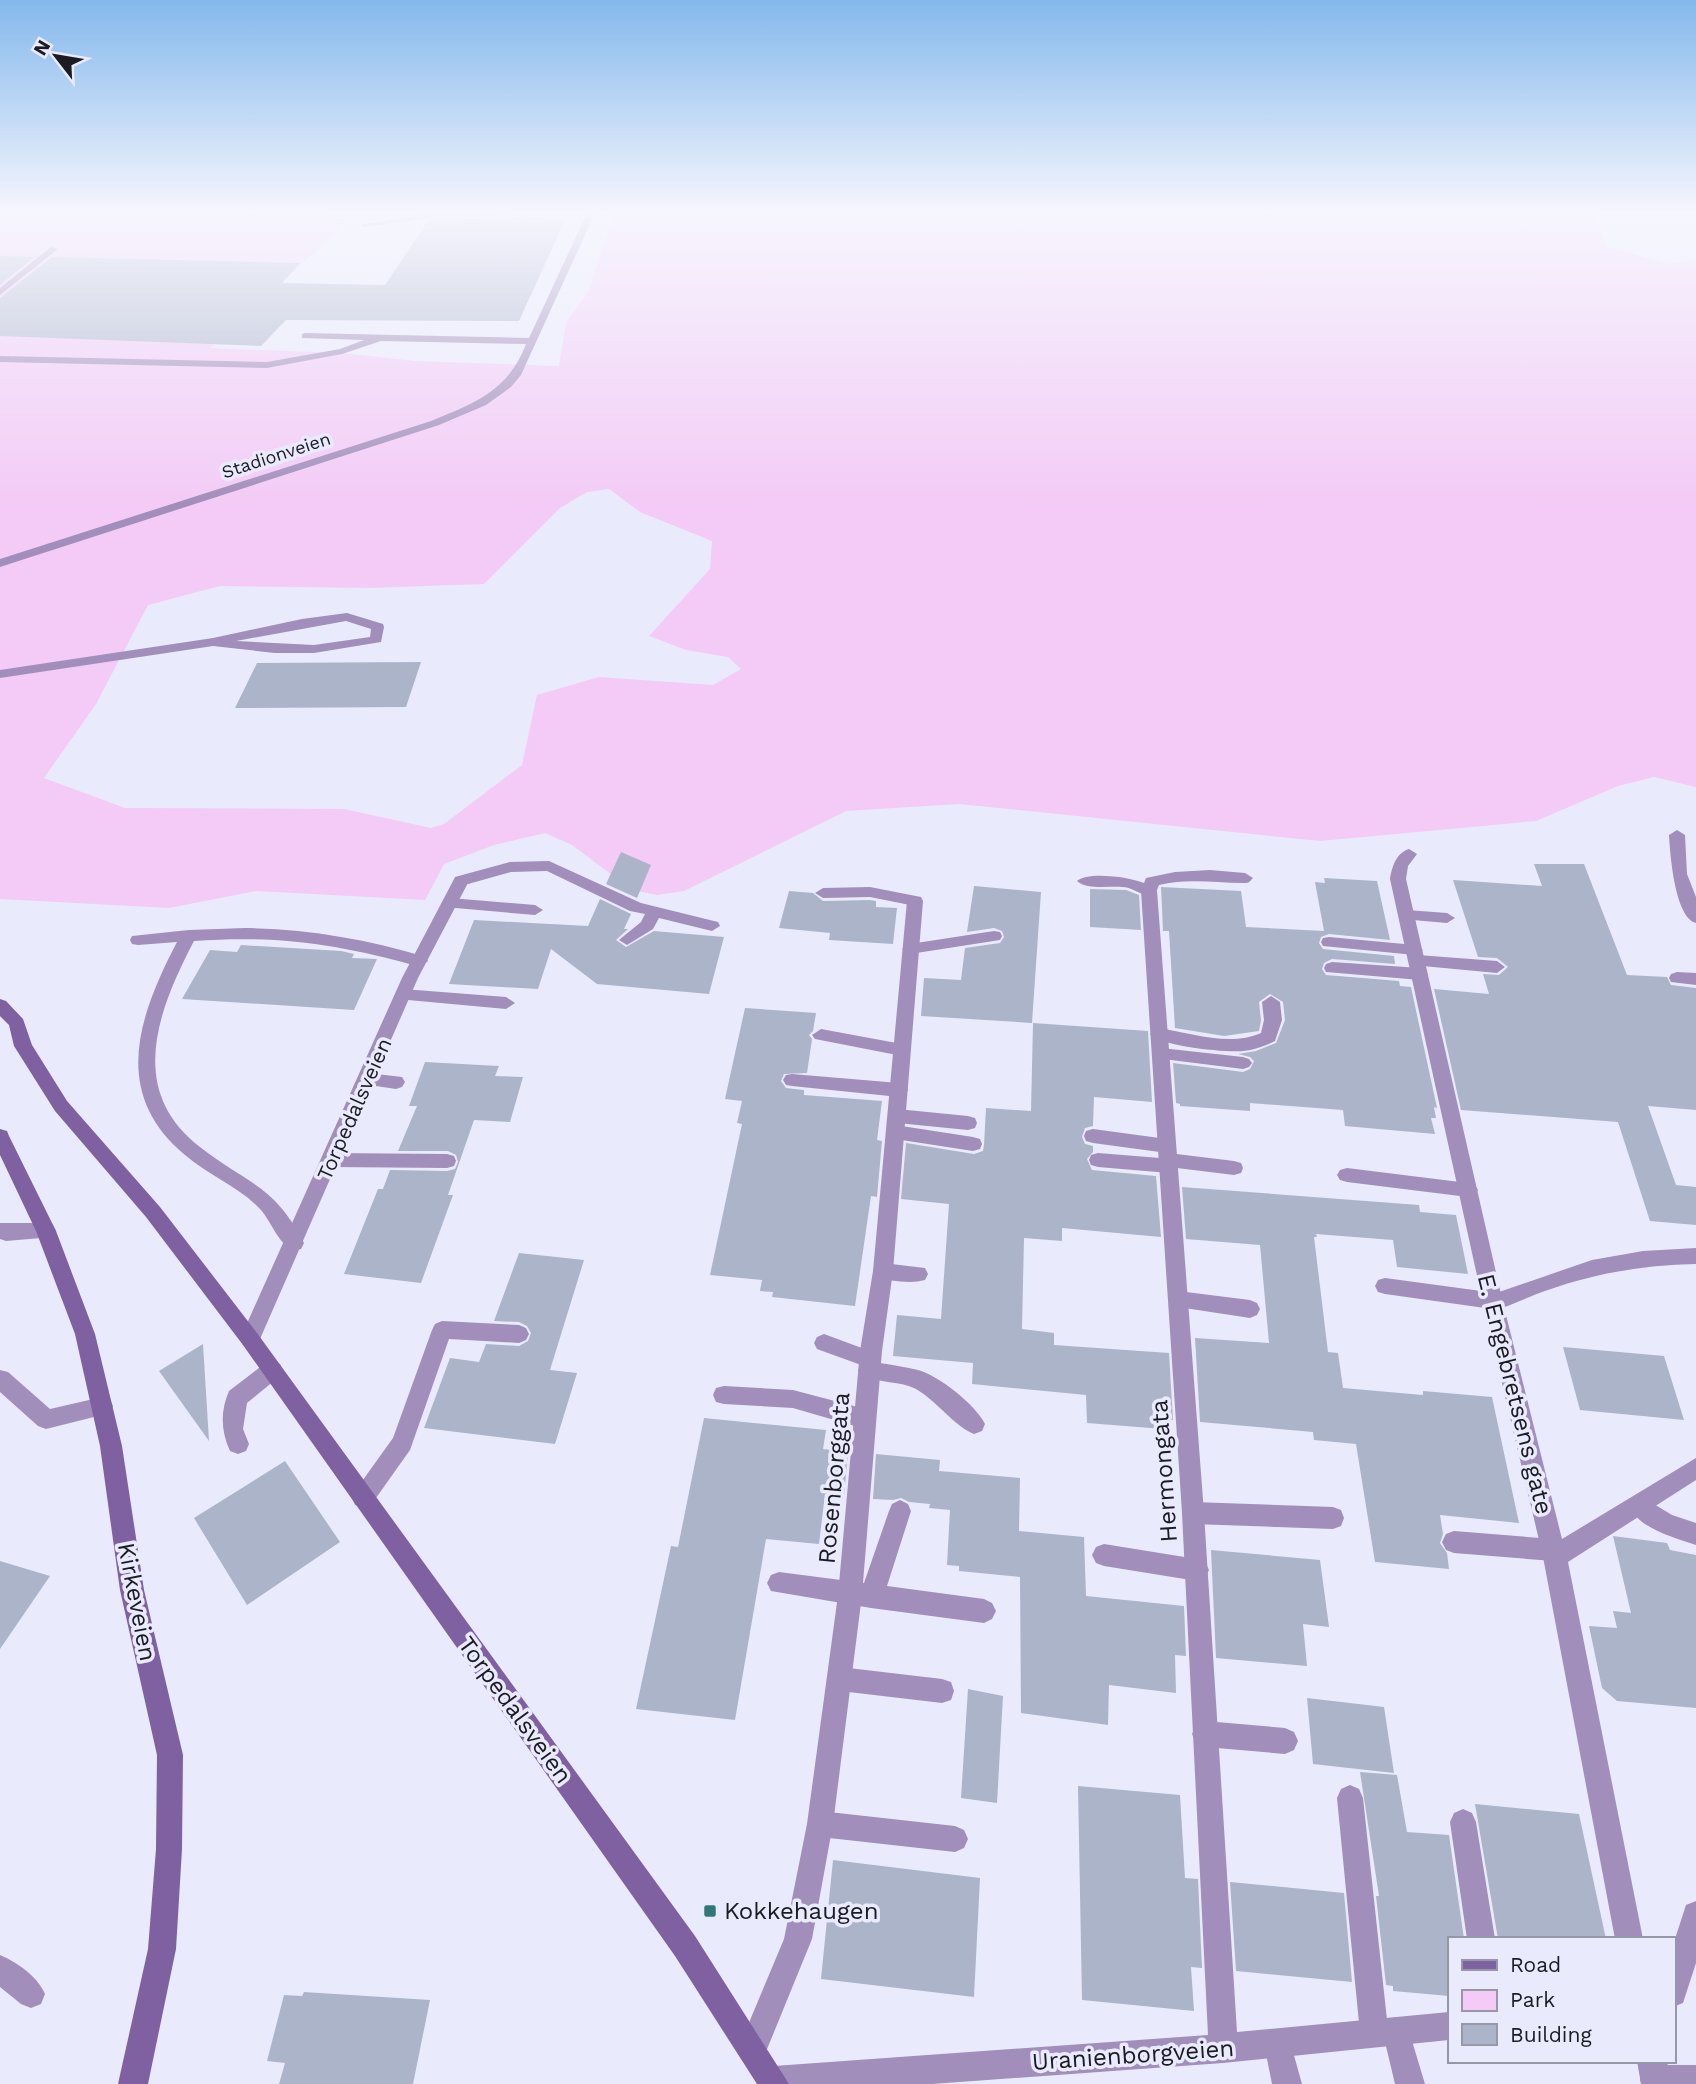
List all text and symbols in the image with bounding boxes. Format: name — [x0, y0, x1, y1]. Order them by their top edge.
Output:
north arrow — [21, 21, 91, 91]
text: N — [28, 36, 55, 59]
street label: Stadionveien — [219, 428, 333, 482]
street label: Torpedalsveien — [311, 1034, 397, 1184]
street label: E. Engebretsens gate — [1472, 1271, 1558, 1517]
street label: Rosenborggata — [813, 1391, 855, 1565]
street label: Hermongata — [1145, 1399, 1183, 1543]
street label: Kirkeveien — [112, 1540, 162, 1664]
street label: Torpedalsveien — [452, 1631, 578, 1789]
place label: Kokkehaugen — [724, 1897, 879, 1925]
marker: Kokkehaugen — [702, 1903, 718, 1919]
legend — [1448, 1937, 1675, 2063]
text: Road — [1510, 1952, 1561, 1977]
text: Park — [1510, 1987, 1555, 2012]
text: Building — [1510, 2022, 1592, 2047]
street label: Uranienborgveien — [1031, 2034, 1235, 2076]

